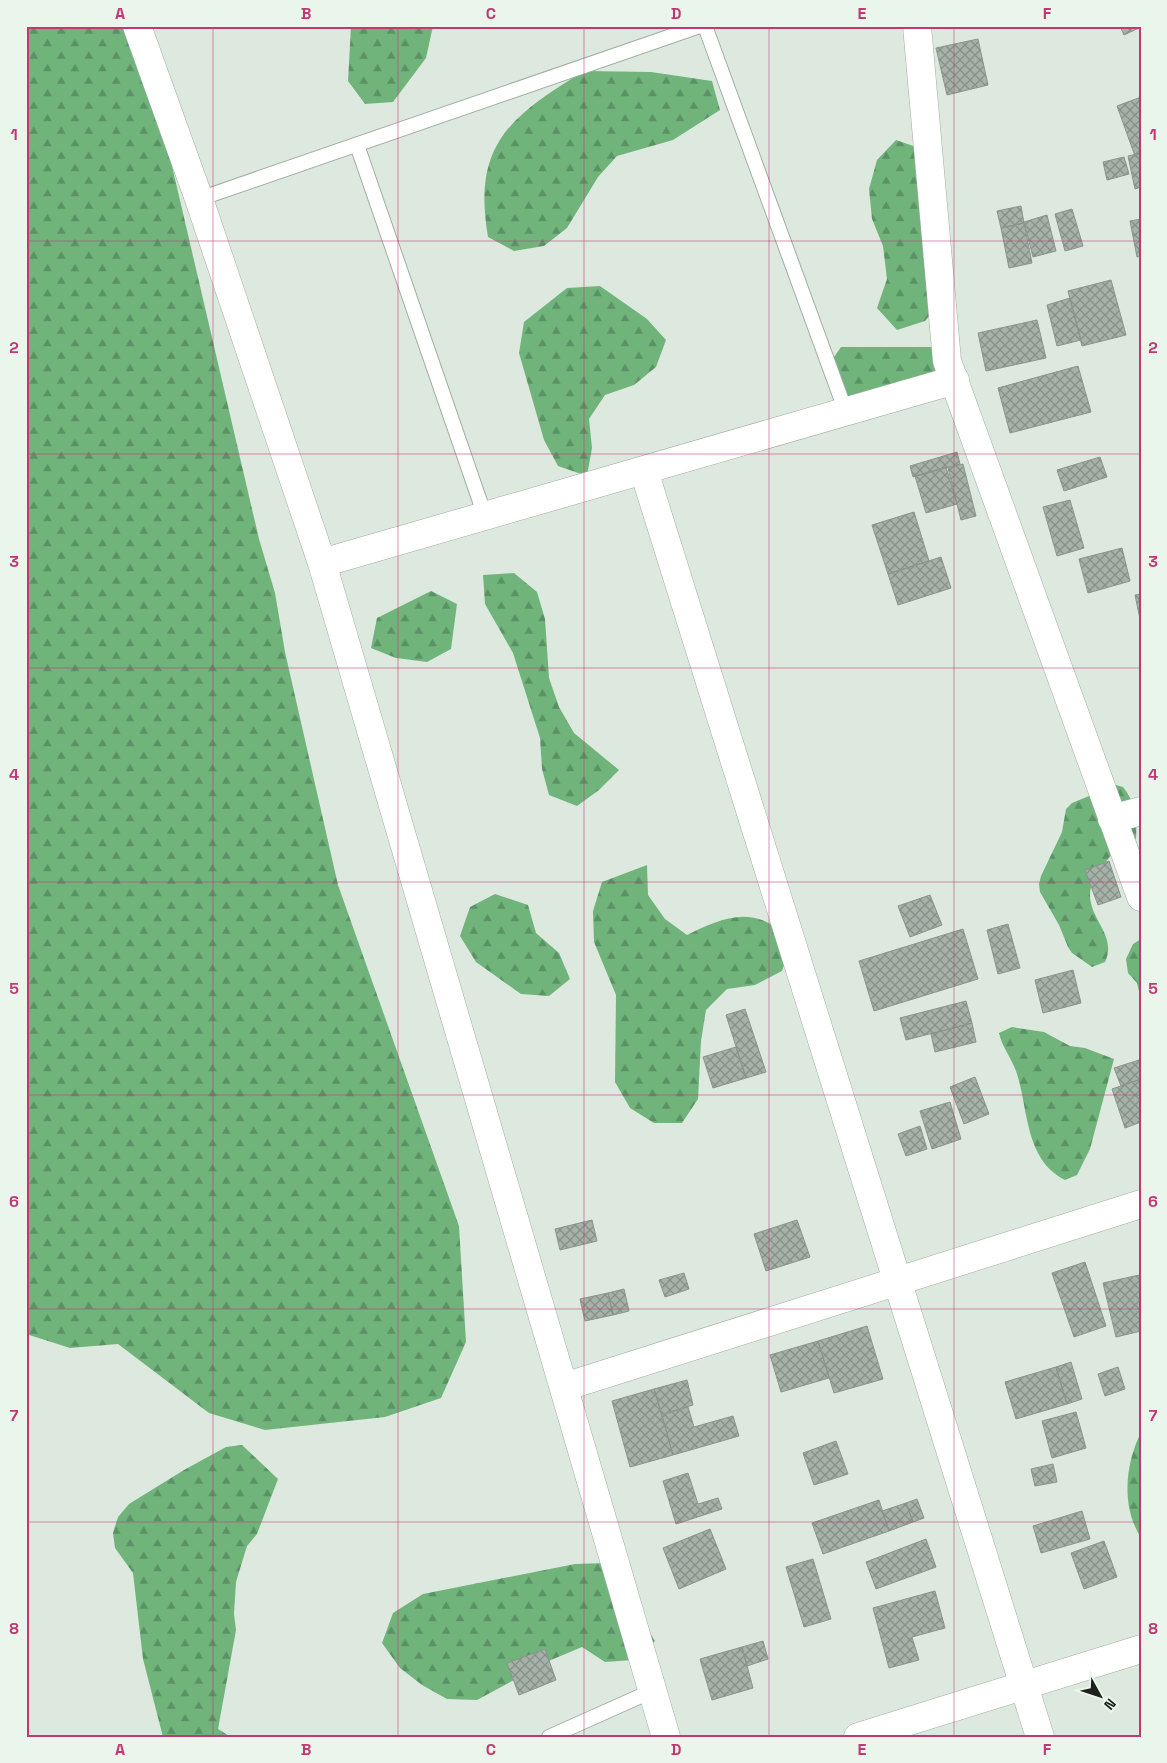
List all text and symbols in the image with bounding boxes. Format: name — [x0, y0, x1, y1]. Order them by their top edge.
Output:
text: A — [115, 3, 125, 24]
text: B — [301, 3, 311, 24]
text: C — [486, 3, 496, 24]
text: D — [671, 3, 681, 24]
text: E — [858, 3, 867, 24]
text: F — [1043, 3, 1052, 24]
text: 1 — [10, 124, 18, 145]
text: 1 — [1149, 124, 1157, 145]
text: 2 — [9, 337, 19, 358]
text: 2 — [1148, 337, 1158, 358]
text: 3 — [9, 551, 19, 572]
text: 3 — [1148, 551, 1158, 572]
text: 4 — [9, 764, 19, 785]
text: 4 — [1148, 764, 1158, 785]
text: 5 — [9, 978, 19, 999]
text: 5 — [1148, 978, 1158, 999]
text: 6 — [9, 1191, 19, 1212]
text: 6 — [1148, 1191, 1158, 1212]
text: 7 — [10, 1405, 19, 1426]
text: 7 — [1149, 1405, 1158, 1426]
text: 8 — [9, 1618, 19, 1639]
text: 8 — [1148, 1618, 1158, 1639]
north arrow — [1074, 1670, 1124, 1720]
text: N — [1100, 1695, 1120, 1714]
text: A — [115, 1739, 125, 1760]
text: B — [301, 1739, 311, 1760]
text: C — [486, 1739, 496, 1760]
text: D — [671, 1739, 681, 1760]
text: E — [858, 1739, 867, 1760]
text: F — [1043, 1739, 1052, 1760]

